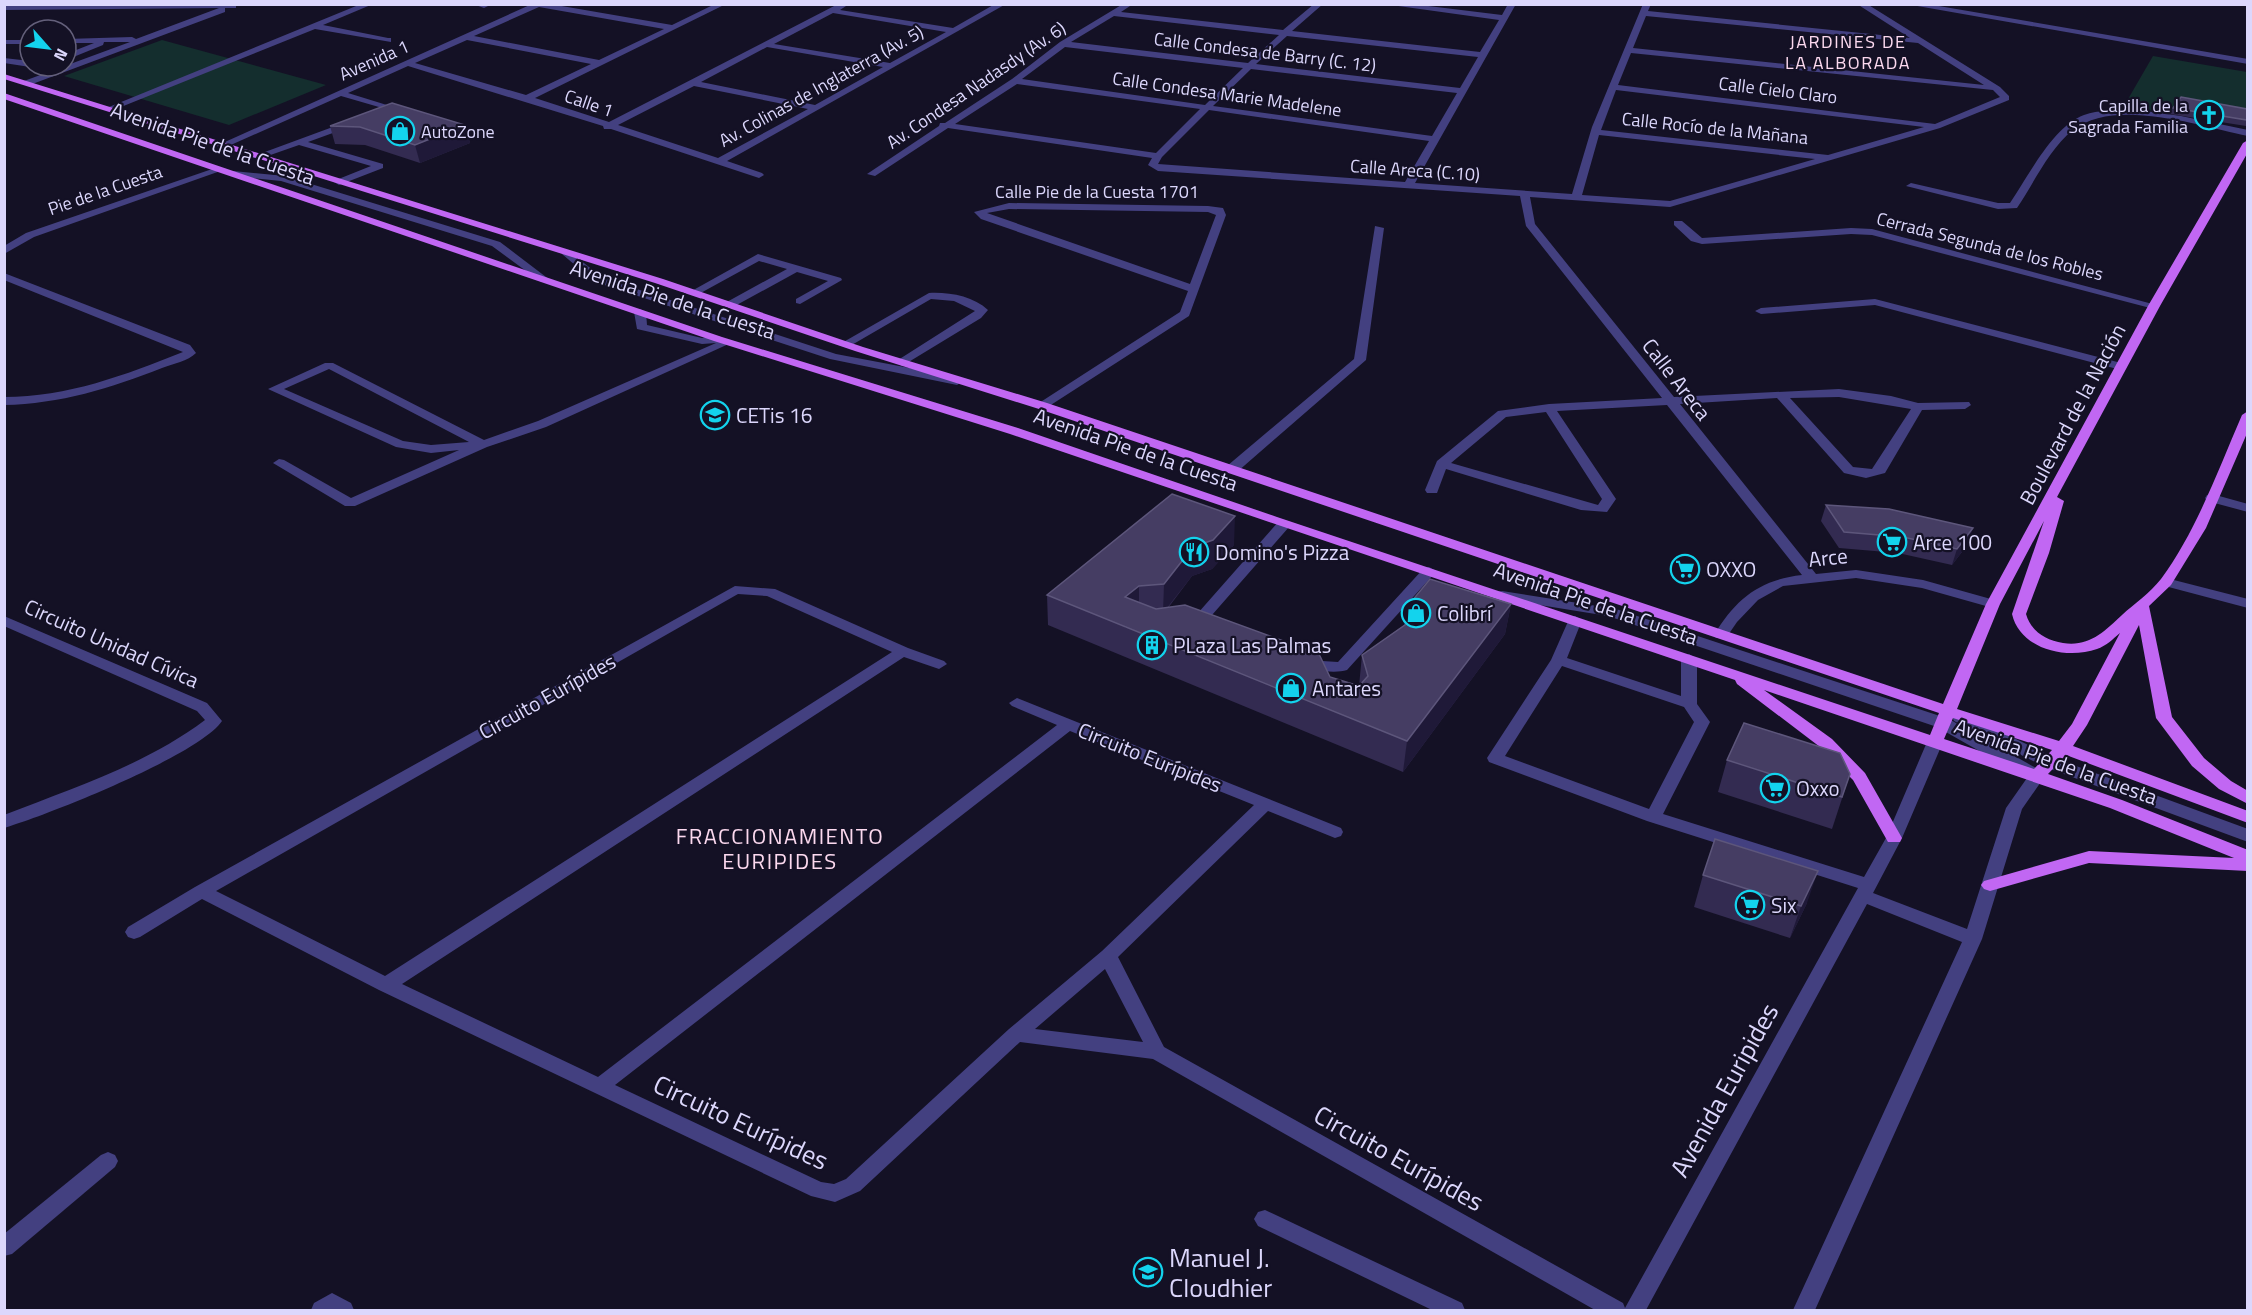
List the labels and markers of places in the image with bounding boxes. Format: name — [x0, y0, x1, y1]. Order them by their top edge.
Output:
place label: Capilla de la Sagrada Familia — [2068, 92, 2188, 140]
church icon: Capilla de la Sagrada Familia — [2193, 99, 2225, 131]
shop icon: AutoZone — [384, 115, 416, 147]
place label: AutoZone — [421, 118, 495, 145]
school or university icon: CETis 16 — [699, 399, 731, 431]
place label: CETis 16 — [736, 399, 813, 431]
supermarket icon: Arce 100 — [1876, 526, 1908, 558]
place label: Arce 100 — [1913, 526, 1992, 558]
restaurant icon: Domino's Pizza — [1178, 536, 1210, 568]
place label: Domino's Pizza — [1215, 536, 1350, 568]
supermarket icon: OXXO — [1669, 553, 1701, 585]
place label: OXXO — [1706, 553, 1756, 585]
shop icon: Colibrí — [1400, 597, 1432, 629]
place label: Colibrí — [1437, 597, 1493, 629]
building icon: PLaza Las Palmas — [1136, 629, 1168, 661]
place label: PLaza Las Palmas — [1173, 629, 1331, 661]
shop icon: Antares — [1275, 672, 1307, 704]
place label: Antares — [1312, 672, 1381, 704]
supermarket icon: Oxxo — [1759, 772, 1791, 804]
place label: Oxxo — [1796, 772, 1840, 804]
supermarket icon: Six — [1734, 889, 1766, 921]
place label: Six — [1771, 889, 1797, 921]
place label: Manuel J. Cloudhier — [1169, 1238, 1272, 1307]
school or university icon: Manuel J. Cloudhier — [1132, 1256, 1164, 1288]

